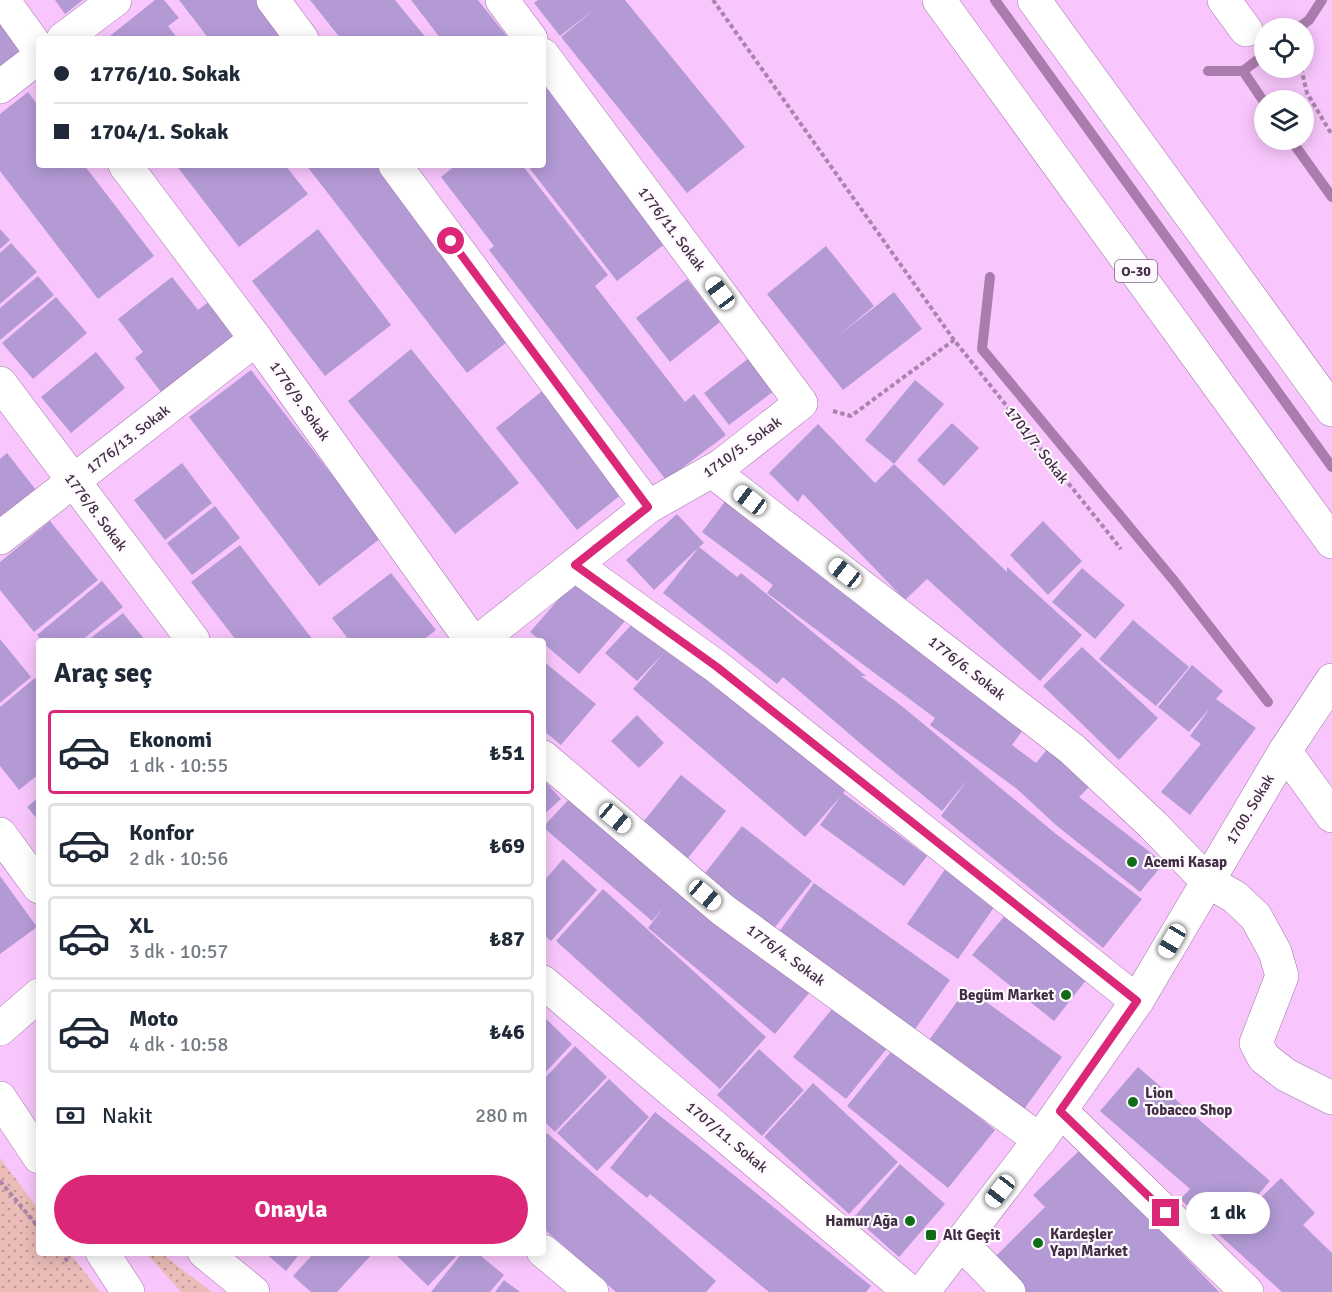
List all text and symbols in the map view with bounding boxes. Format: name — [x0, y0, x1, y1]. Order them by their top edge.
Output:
map controls — [1254, 18, 1314, 150]
button: locate — [1254, 18, 1314, 78]
text: 1776/10. Sokak — [90, 60, 240, 87]
button: layers — [1254, 90, 1314, 150]
text: 1704/1. Sokak — [90, 118, 229, 145]
street label: 1776/11. Sokak — [634, 183, 710, 275]
route start — [437, 227, 464, 254]
road number: O-30 — [1115, 260, 1157, 282]
car — [702, 273, 738, 313]
street label: 1776/9. Sokak — [266, 358, 334, 445]
street label: 1776/13. Sokak — [83, 401, 174, 477]
street label: 1701/7. Sokak — [1001, 403, 1073, 488]
street label: 1710/5. Sokak — [699, 412, 785, 482]
street label: 1776/8. Sokak — [61, 470, 131, 555]
car — [730, 482, 770, 518]
car — [825, 555, 865, 591]
street label: 1776/6. Sokak — [925, 632, 1010, 704]
text: Araç seç — [54, 657, 152, 690]
icon: car — [57, 725, 111, 779]
text: Ekonomi — [129, 726, 212, 753]
text: ₺51 — [489, 739, 525, 766]
text: 1 dk · 10:55 — [129, 753, 228, 778]
street label: 1700. Sokak — [1222, 770, 1278, 847]
car — [595, 800, 635, 836]
icon: car — [57, 818, 111, 872]
text: Konfor — [129, 819, 194, 846]
text: ₺69 — [489, 832, 525, 859]
text: 2 dk · 10:56 — [129, 846, 228, 871]
place label: Acemi Kasap — [1144, 853, 1227, 871]
marker: Acemi Kasap — [1125, 855, 1139, 869]
car — [685, 877, 725, 913]
icon: car — [57, 911, 111, 965]
text: XL — [129, 912, 154, 939]
street label: 1776/4. Sokak — [743, 920, 829, 990]
car — [1155, 921, 1189, 961]
text: ₺87 — [489, 925, 525, 952]
text: 3 dk · 10:57 — [129, 939, 228, 964]
place label: Begüm Market — [959, 986, 1054, 1004]
marker: Begüm Market — [1059, 988, 1073, 1002]
icon: car — [57, 1004, 111, 1058]
text: Moto — [129, 1005, 178, 1032]
text: ₺46 — [489, 1018, 525, 1045]
text: 4 dk · 10:58 — [129, 1032, 228, 1057]
place label: Lion Tobacco Shop — [1145, 1084, 1232, 1119]
marker: Lion Tobacco Shop — [1126, 1095, 1140, 1109]
street label: 1707/11. Sokak — [683, 1098, 772, 1177]
icon: cash — [54, 1099, 87, 1132]
text: Nakit — [102, 1102, 153, 1129]
text: 280 m — [475, 1103, 528, 1128]
car — [982, 1171, 1018, 1211]
button: Onayla — [54, 1175, 528, 1244]
callout: 1 dk — [1187, 1192, 1271, 1234]
route end — [1152, 1199, 1179, 1226]
text: 1 dk — [1210, 1200, 1246, 1225]
place label: Hamur Ağa — [825, 1212, 898, 1230]
marker: Hamur Ağa — [903, 1214, 917, 1228]
place label: Kardeşler Yapı Market — [1049, 1225, 1128, 1260]
place label: Alt Geçit — [943, 1226, 1001, 1244]
marker: Alt Geçit — [924, 1228, 938, 1242]
marker: Kardeşler Yapı Market — [1031, 1236, 1045, 1250]

